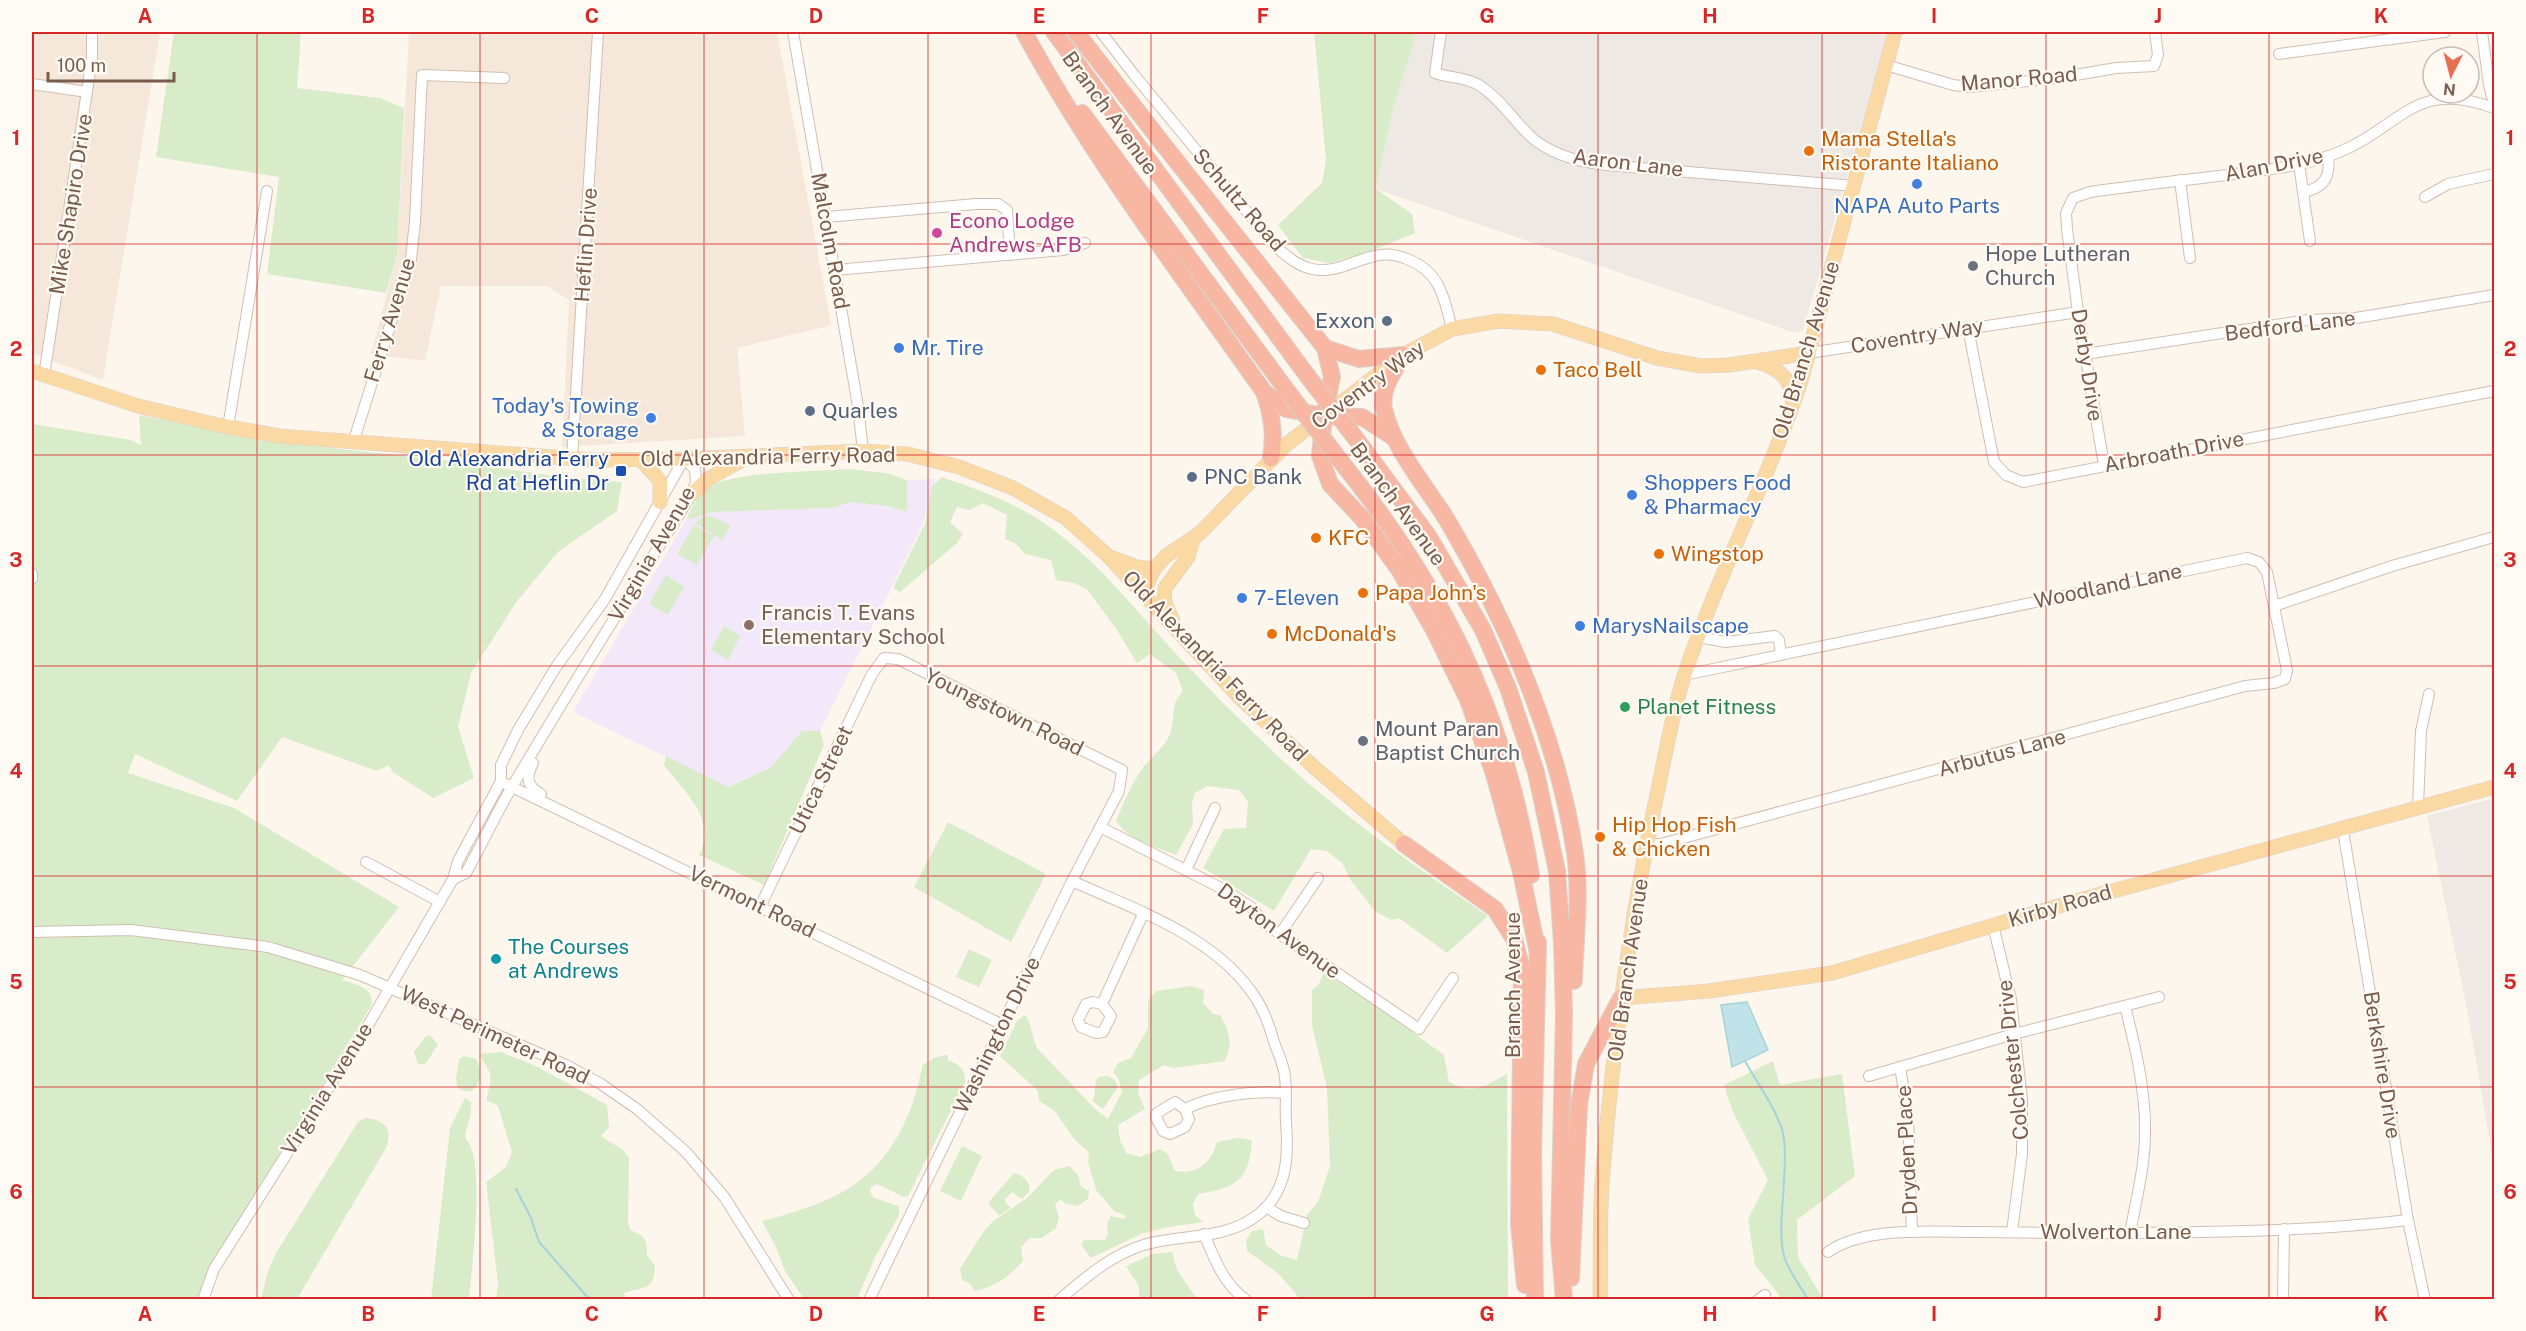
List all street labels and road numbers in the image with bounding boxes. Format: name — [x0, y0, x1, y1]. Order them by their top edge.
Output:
street label: Branch Avenue — [1057, 46, 1164, 179]
street label: Manor Road — [1959, 61, 2078, 96]
street label: Mike Shapiro Drive — [44, 112, 97, 296]
street label: Schultz Road — [1188, 143, 1291, 256]
street label: Aaron Lane — [1571, 143, 1685, 182]
street label: Alan Drive — [2222, 143, 2326, 186]
street label: Malcolm Road — [806, 171, 855, 311]
street label: Heflin Drive — [569, 187, 602, 303]
street label: Ferry Avenue — [359, 254, 420, 385]
street label: Old Branch Avenue — [1767, 258, 1845, 442]
street label: Bedford Lane — [2223, 305, 2357, 346]
street label: Derby Drive — [2066, 307, 2109, 423]
street label: Coventry Way — [1849, 313, 1985, 358]
street label: Coventry Way — [1306, 335, 1429, 434]
street label: Arbroath Drive — [2102, 426, 2246, 477]
street label: Branch Avenue — [1345, 437, 1452, 570]
street label: Old Alexandria Ferry Road — [640, 442, 896, 471]
street label: Virginia Avenue — [603, 482, 700, 626]
street label: Woodland Lane — [2032, 558, 2184, 613]
street label: Old Alexandria Ferry Road — [1118, 565, 1313, 766]
street label: Youngstown Road — [921, 662, 1088, 761]
street label: Utica Street — [784, 721, 858, 838]
street label: Arbutus Lane — [1935, 723, 2068, 782]
street label: Vermont Road — [685, 860, 820, 943]
street label: Old Branch Avenue — [1602, 877, 1653, 1063]
street label: Dayton Avenue — [1213, 878, 1346, 984]
street label: Kirby Road — [2005, 879, 2114, 932]
street label: Branch Avenue — [1500, 912, 1525, 1058]
street label: Washington Drive — [948, 952, 1045, 1117]
street label: Colchester Drive — [1992, 979, 2033, 1141]
street label: West Perimeter Road — [397, 980, 594, 1089]
street label: Berkshire Drive — [2358, 989, 2406, 1140]
street label: Virginia Avenue — [276, 1018, 377, 1160]
street label: Dryden Place — [1891, 1084, 1922, 1216]
street label: Wolverton Lane — [2040, 1219, 2192, 1244]

